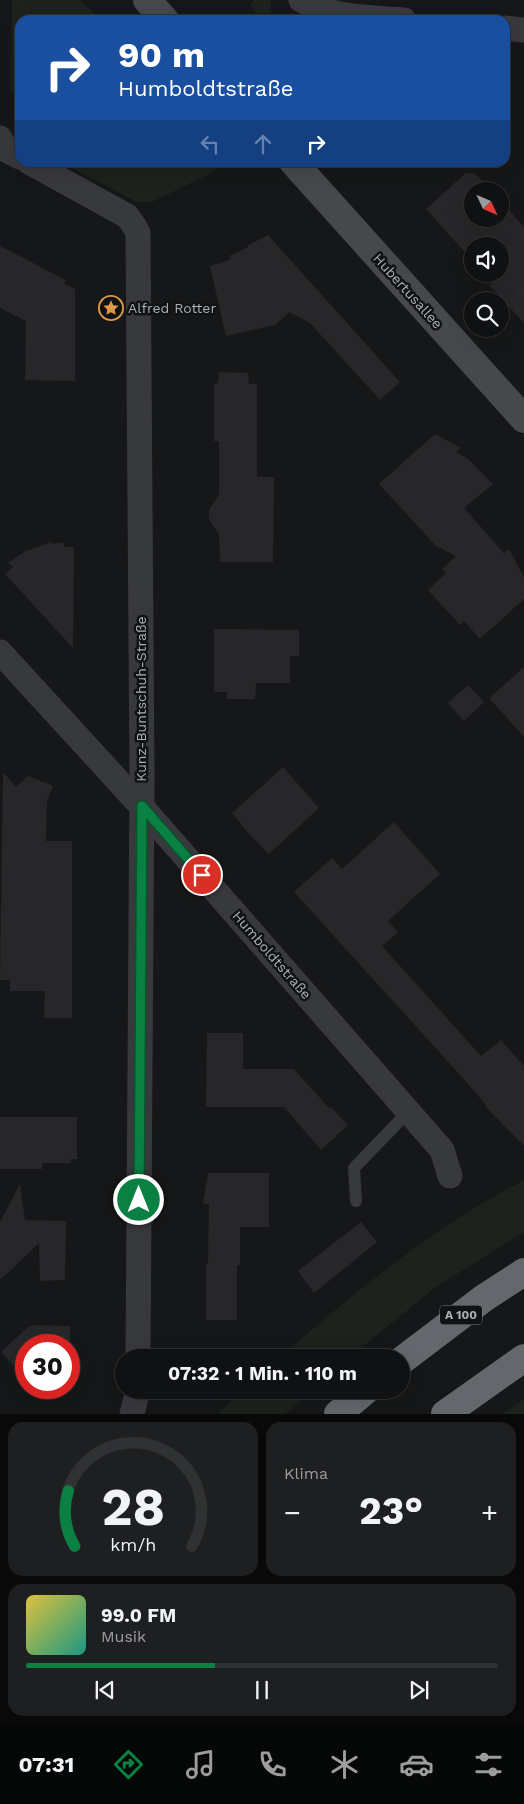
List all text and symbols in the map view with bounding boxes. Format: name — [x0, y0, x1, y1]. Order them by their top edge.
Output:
text: 90 m — [118, 34, 205, 76]
icon: right — [35, 35, 100, 100]
text: Humboldtstraße — [118, 76, 293, 101]
icon: left — [196, 130, 224, 158]
icon: ahead — [249, 130, 277, 158]
icon: right — [302, 130, 330, 158]
north arrow — [464, 182, 509, 228]
map controls — [464, 182, 509, 337]
button: sound — [464, 237, 509, 282]
street label: Hubertusallee — [370, 250, 446, 332]
button: search — [464, 292, 509, 337]
place icon: Alfred Rotter — [98, 295, 124, 321]
place label: Alfred Rotter — [128, 300, 216, 316]
street label: Kunz-Buntschuh-Straße — [133, 616, 149, 782]
pin — [181, 854, 223, 896]
icon: arrive — [188, 861, 216, 889]
street label: Humboldtstraße — [229, 908, 315, 1002]
position arrow — [112, 1173, 164, 1225]
road number: A 100 — [440, 1306, 482, 1324]
speed limit sign: 30 — [15, 1334, 80, 1399]
text: 07:32 · 1 Min. · 110 m — [168, 1362, 357, 1385]
text: Klima — [284, 1464, 328, 1483]
text: 28 — [101, 1477, 165, 1538]
text: 23° — [359, 1489, 423, 1533]
text: − — [284, 1496, 301, 1529]
text: + — [481, 1496, 498, 1529]
text: km/h — [110, 1534, 156, 1555]
text: 99.0 FM — [101, 1604, 176, 1627]
text: Musik — [101, 1627, 146, 1646]
icon: previous — [91, 1676, 119, 1704]
icon: pause — [248, 1676, 276, 1704]
icon: next — [405, 1676, 433, 1704]
icon: directions — [111, 1747, 146, 1782]
icon: music — [183, 1747, 218, 1782]
icon: phone — [255, 1747, 290, 1782]
icon: climate — [327, 1747, 362, 1782]
icon: car — [399, 1747, 434, 1782]
icon: filters — [471, 1747, 506, 1782]
text: 07:31 — [18, 1752, 74, 1777]

